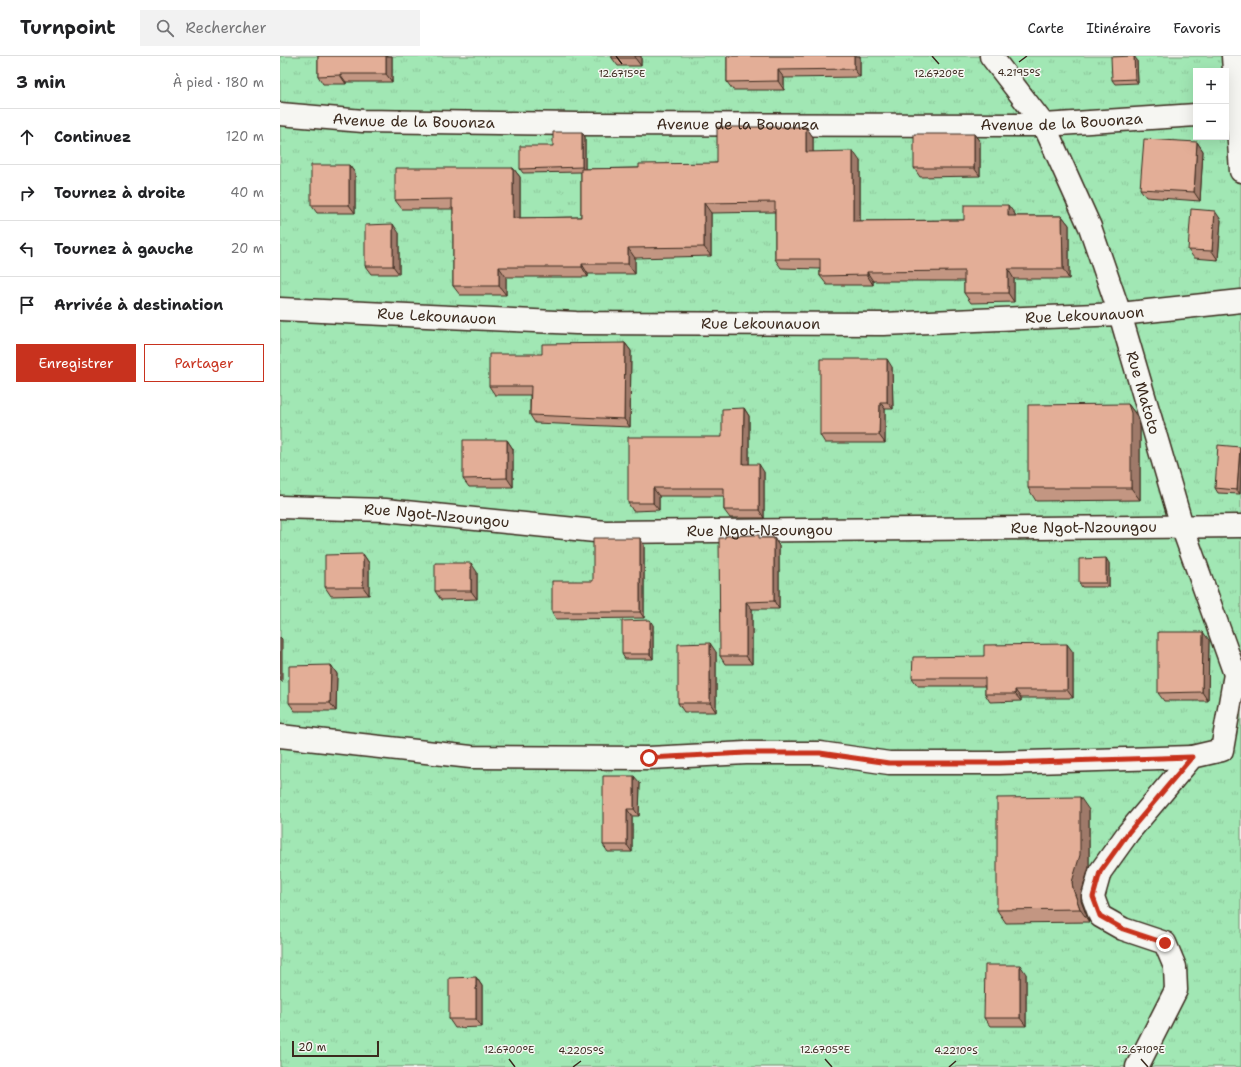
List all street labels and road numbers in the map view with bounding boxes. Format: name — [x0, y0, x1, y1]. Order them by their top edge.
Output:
street label: Avenue de la Bouonza — [332, 108, 496, 133]
street label: Avenue de la Bouonza — [980, 108, 1144, 135]
street label: Avenue de la Bouonza — [656, 114, 820, 135]
street label: Rue Lekounauon — [1025, 301, 1145, 328]
street label: Rue Lekounauon — [377, 304, 497, 329]
street label: Rue Lekounauon — [701, 313, 820, 334]
street label: Rue Matoto — [1121, 349, 1165, 437]
street label: Rue Ngot-Nzoungou — [364, 499, 510, 532]
street label: Rue Ngot-Nzoungou — [1011, 517, 1157, 538]
street label: Rue Ngot-Nzoungou — [687, 520, 833, 541]

